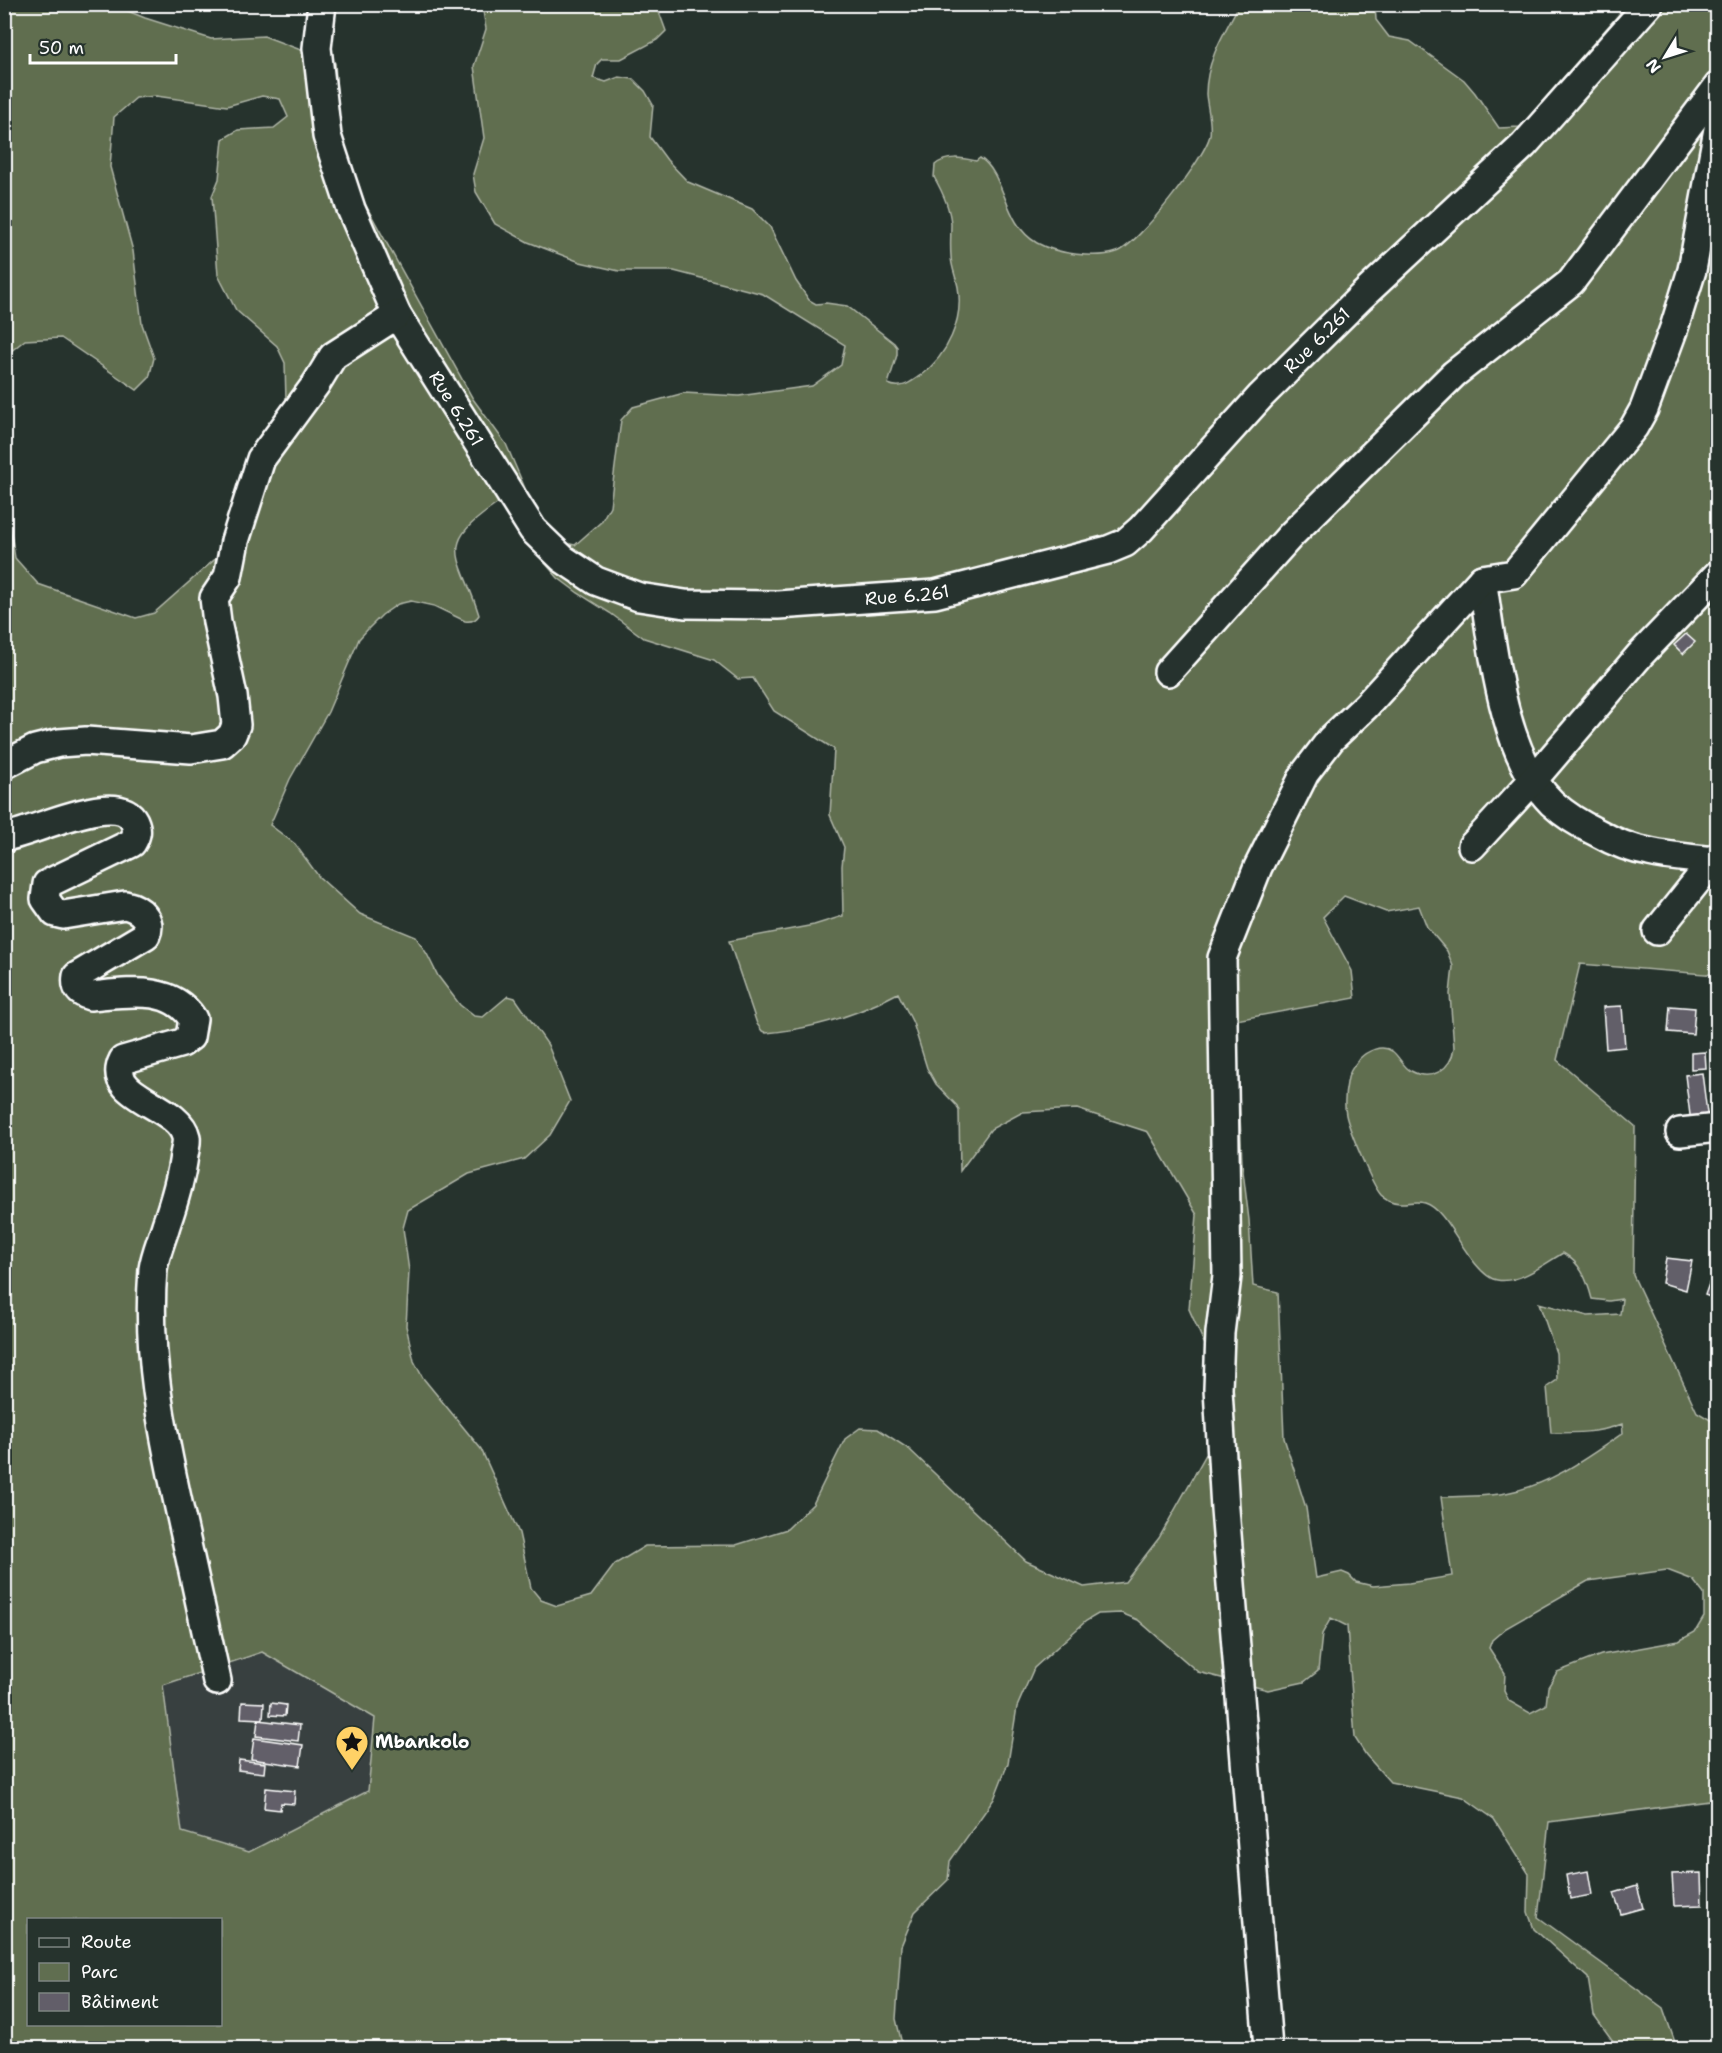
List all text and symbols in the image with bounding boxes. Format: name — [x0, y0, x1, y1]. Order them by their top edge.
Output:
scale bar — [30, 27, 176, 65]
north arrow — [1635, 27, 1695, 87]
text: 50 m — [39, 36, 84, 60]
text: N — [1641, 54, 1666, 77]
street label: Rue 6.261 — [1278, 302, 1356, 379]
street label: Rue 6.261 — [423, 366, 489, 451]
street label: Rue 6.261 — [864, 579, 952, 611]
place icon: Mbankolo — [334, 1724, 370, 1771]
place label: Mbankolo — [375, 1730, 470, 1754]
legend — [27, 1918, 222, 2026]
text: Route — [81, 1930, 132, 1954]
text: Parc — [81, 1960, 118, 1984]
text: Bâtiment — [81, 1990, 159, 2014]

